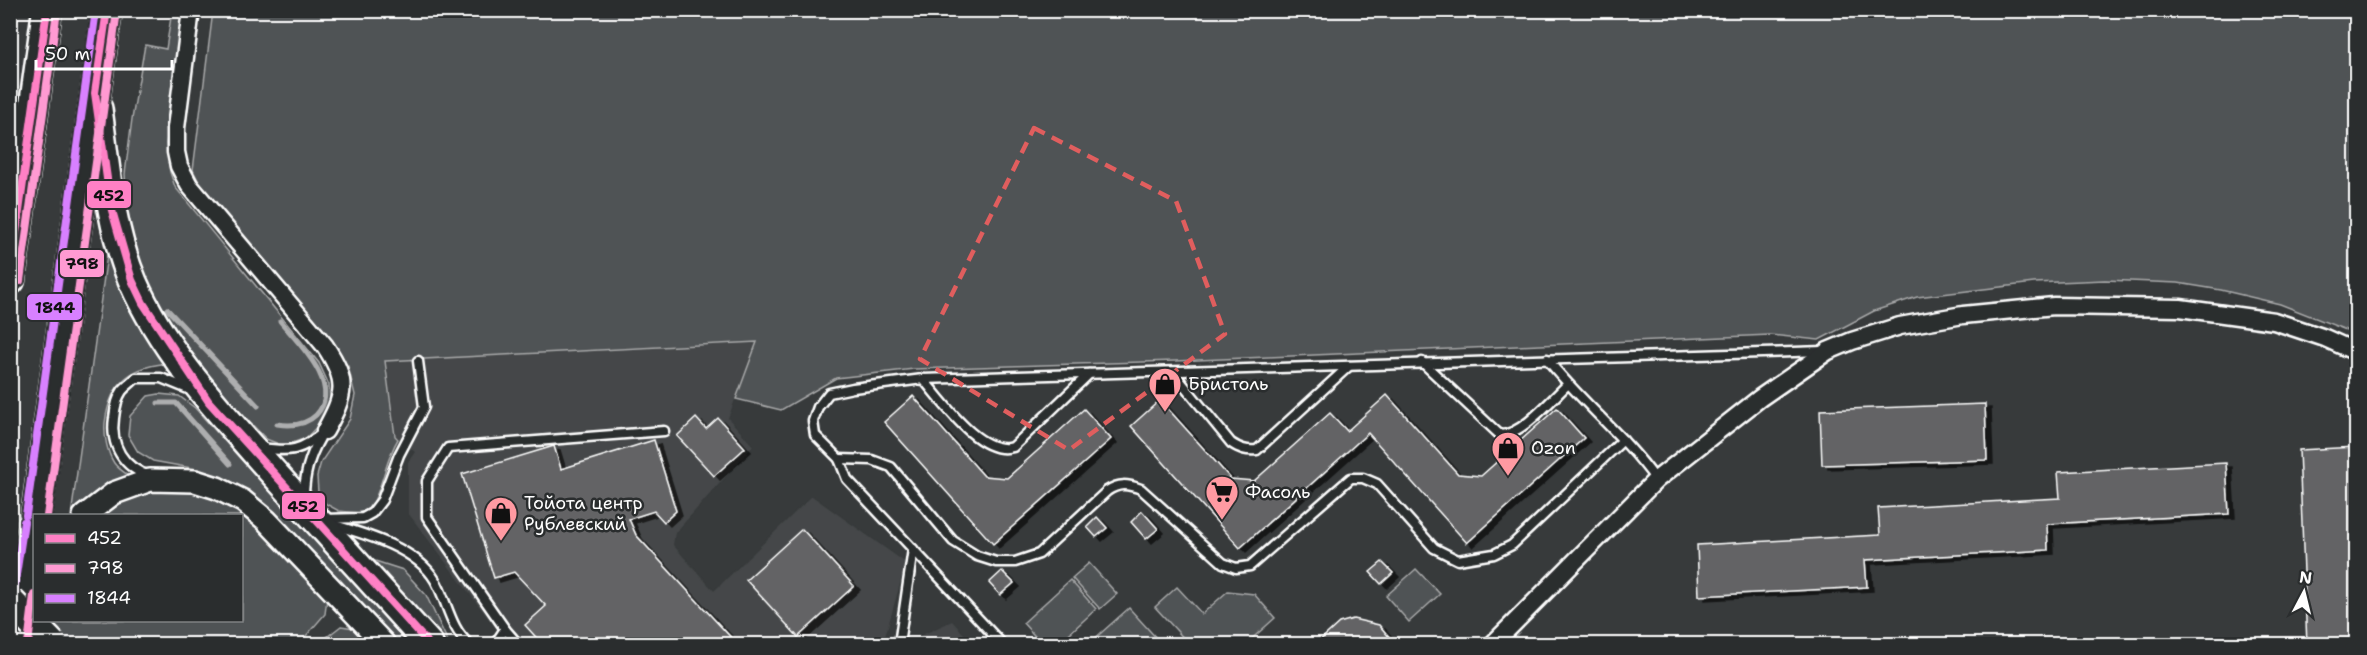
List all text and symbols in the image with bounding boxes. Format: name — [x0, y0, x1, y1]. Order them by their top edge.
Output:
scale bar — [36, 33, 172, 71]
text: 50 m — [45, 42, 90, 66]
line badge: 452 — [86, 180, 132, 209]
text: 452 — [93, 185, 125, 206]
line badge: 798 — [59, 249, 105, 278]
text: 798 — [65, 253, 99, 274]
line badge: 1844 — [26, 293, 83, 321]
text: 1844 — [35, 297, 75, 318]
shop icon: Бристоль — [1147, 366, 1183, 413]
place label: Бристоль — [1188, 372, 1269, 396]
shop icon: Ozon — [1490, 430, 1526, 477]
place label: Ozon — [1531, 436, 1576, 460]
supermarket icon: Фасоль — [1204, 474, 1240, 521]
place label: Фасоль — [1245, 480, 1310, 504]
place label: Тойота центр Рублевский — [524, 491, 643, 536]
line badge: 452 — [281, 492, 326, 520]
shop icon: Тойота центр Рублевский — [483, 495, 519, 542]
text: 452 — [287, 496, 319, 517]
legend — [33, 514, 243, 622]
text: 452 — [87, 526, 122, 550]
text: 798 — [87, 556, 124, 580]
north arrow — [2274, 562, 2334, 622]
text: N — [2298, 566, 2313, 589]
text: 1844 — [87, 586, 131, 610]

